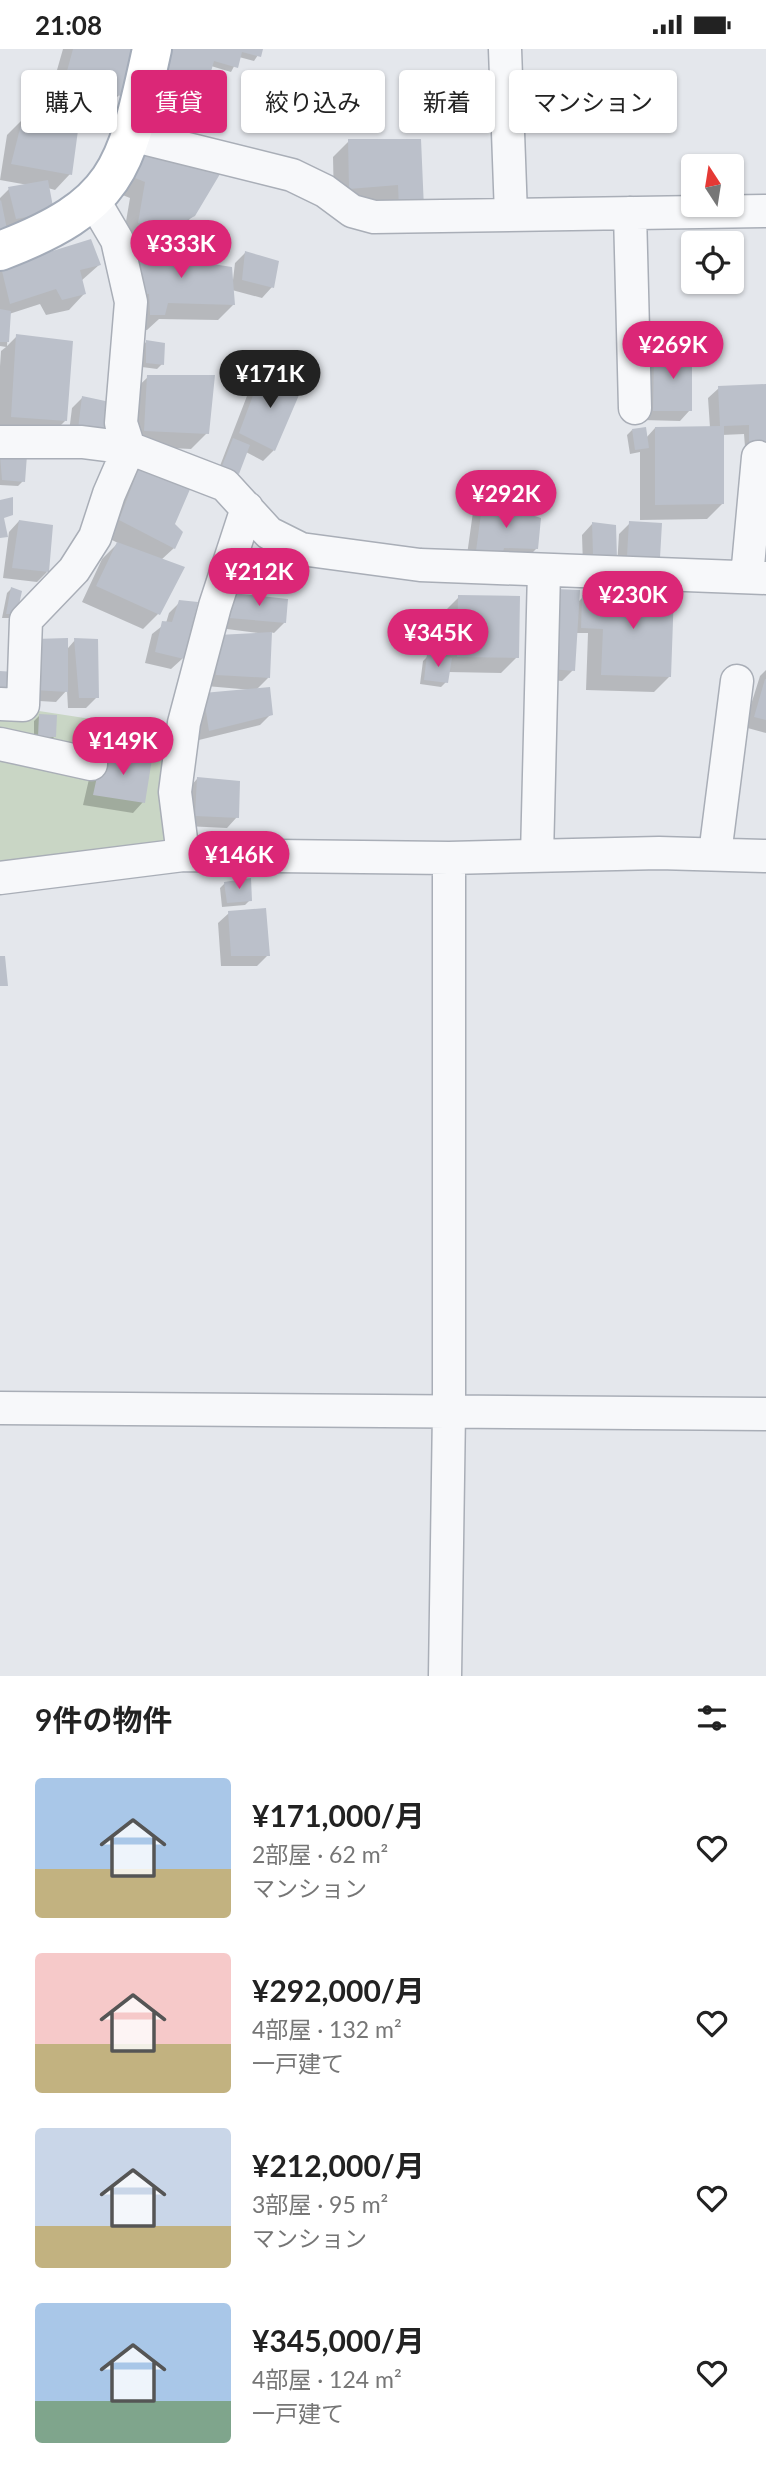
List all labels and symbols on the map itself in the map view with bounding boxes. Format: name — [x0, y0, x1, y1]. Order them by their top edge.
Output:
north arrow — [681, 154, 744, 217]
pin: ¥333K — [132, 221, 230, 280]
pin: ¥269K — [624, 321, 722, 381]
pin: ¥171K — [221, 351, 319, 410]
pin: ¥292K — [457, 470, 555, 530]
pin: ¥212K — [210, 549, 308, 608]
pin: ¥230K — [584, 571, 682, 631]
pin: ¥345K — [389, 609, 487, 669]
pin: ¥149K — [74, 717, 172, 777]
pin: ¥146K — [190, 831, 288, 891]

